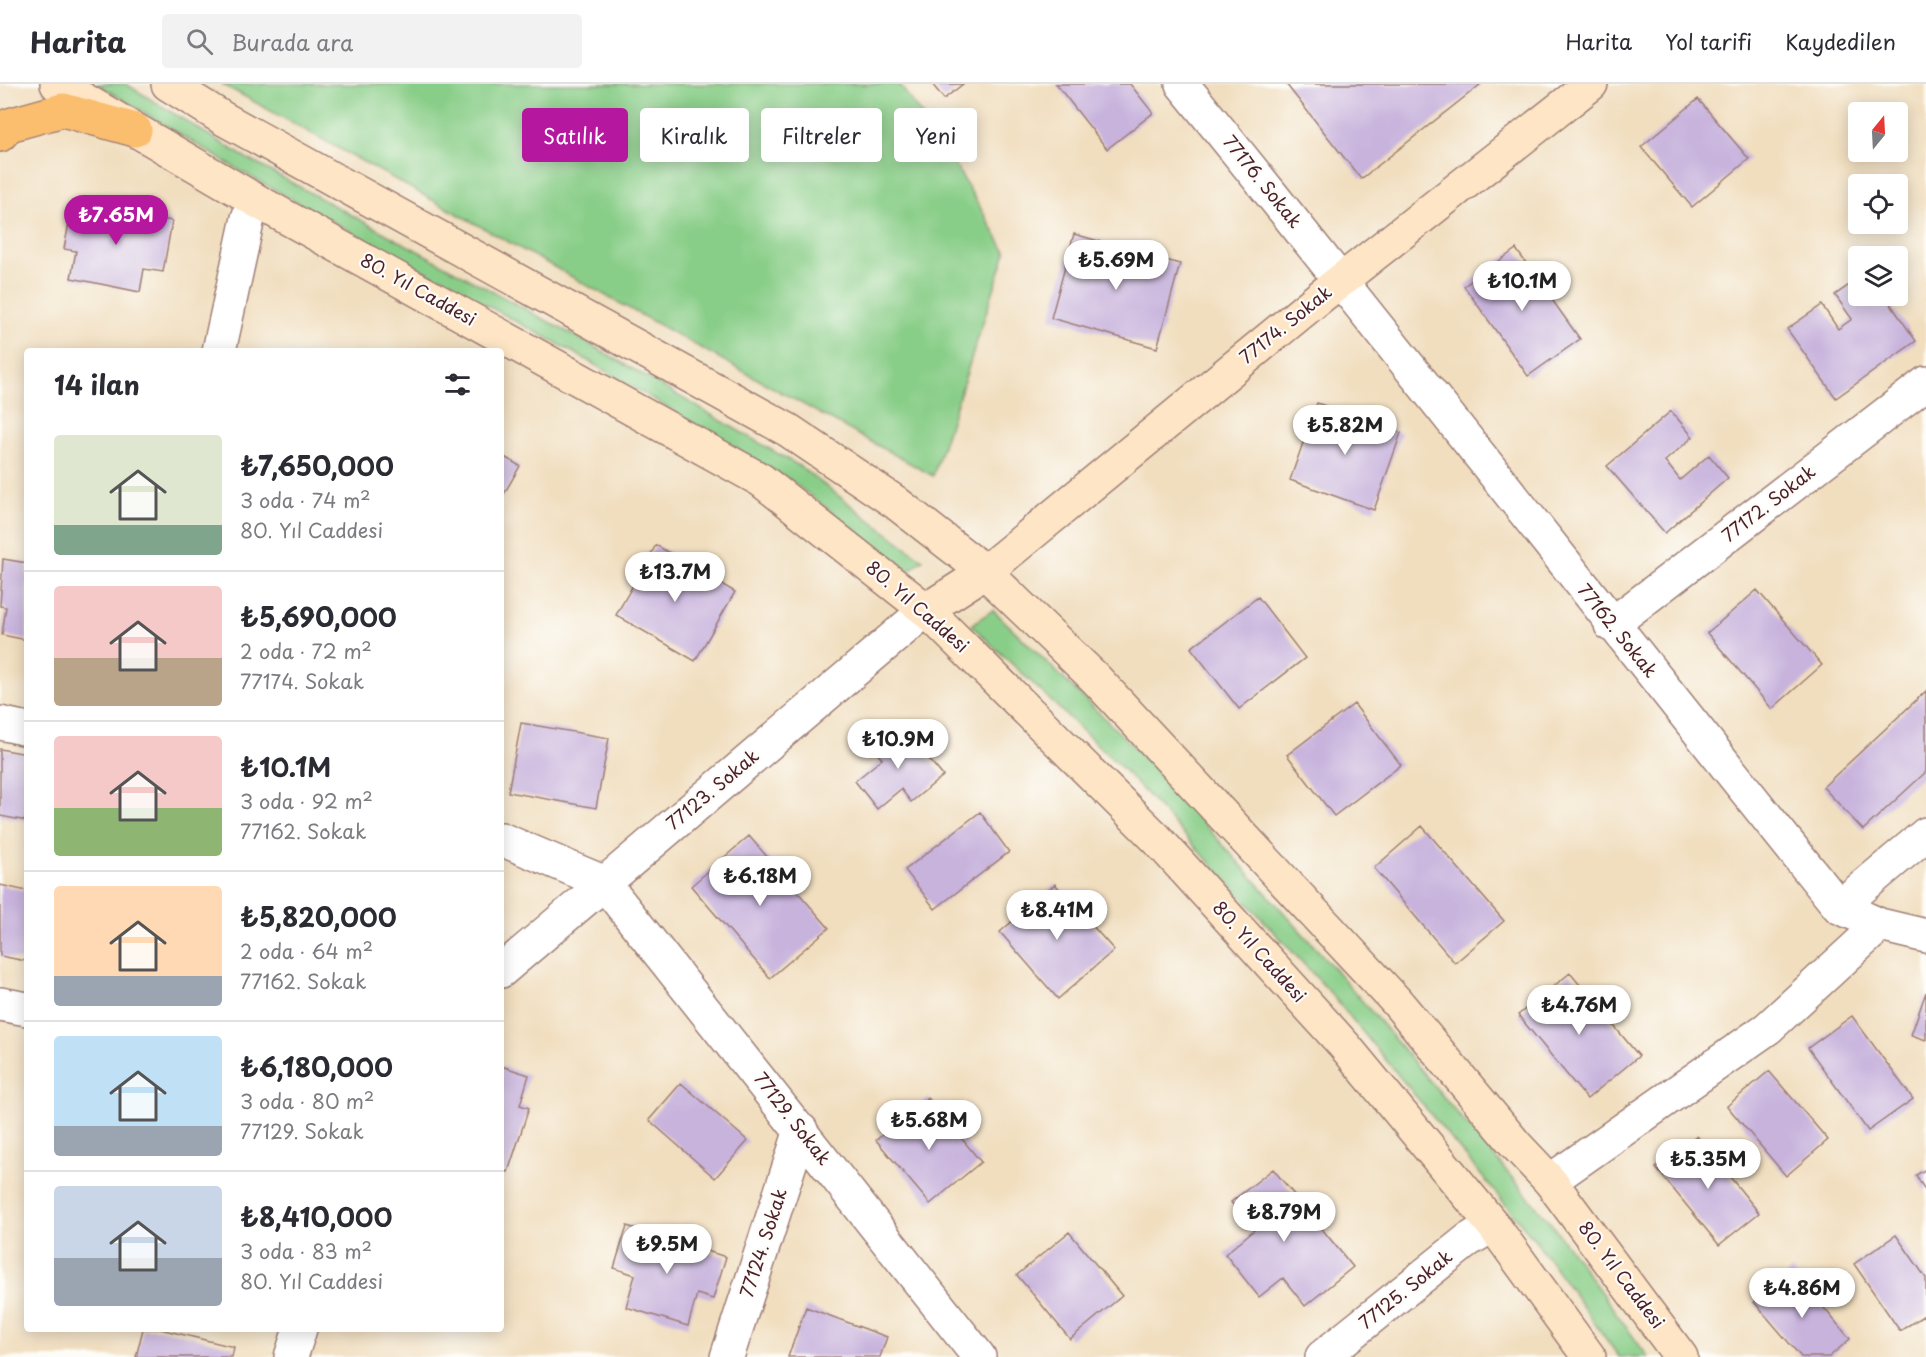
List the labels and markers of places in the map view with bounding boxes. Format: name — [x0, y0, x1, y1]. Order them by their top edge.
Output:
pin: ₺7.65M — [67, 195, 165, 246]
pin: ₺5.69M — [1067, 240, 1165, 291]
pin: ₺10.1M — [1473, 261, 1571, 312]
pin: ₺5.82M — [1296, 405, 1394, 456]
pin: ₺13.7M — [626, 552, 724, 603]
pin: ₺10.9M — [849, 719, 947, 770]
pin: ₺6.18M — [711, 856, 809, 907]
pin: ₺8.41M — [1008, 890, 1106, 941]
pin: ₺4.76M — [1530, 985, 1628, 1036]
pin: ₺5.68M — [880, 1100, 978, 1151]
pin: ₺5.35M — [1659, 1139, 1757, 1190]
pin: ₺8.79M — [1235, 1192, 1333, 1243]
pin: ₺9.5M — [625, 1224, 709, 1275]
pin: ₺4.86M — [1753, 1268, 1851, 1319]

